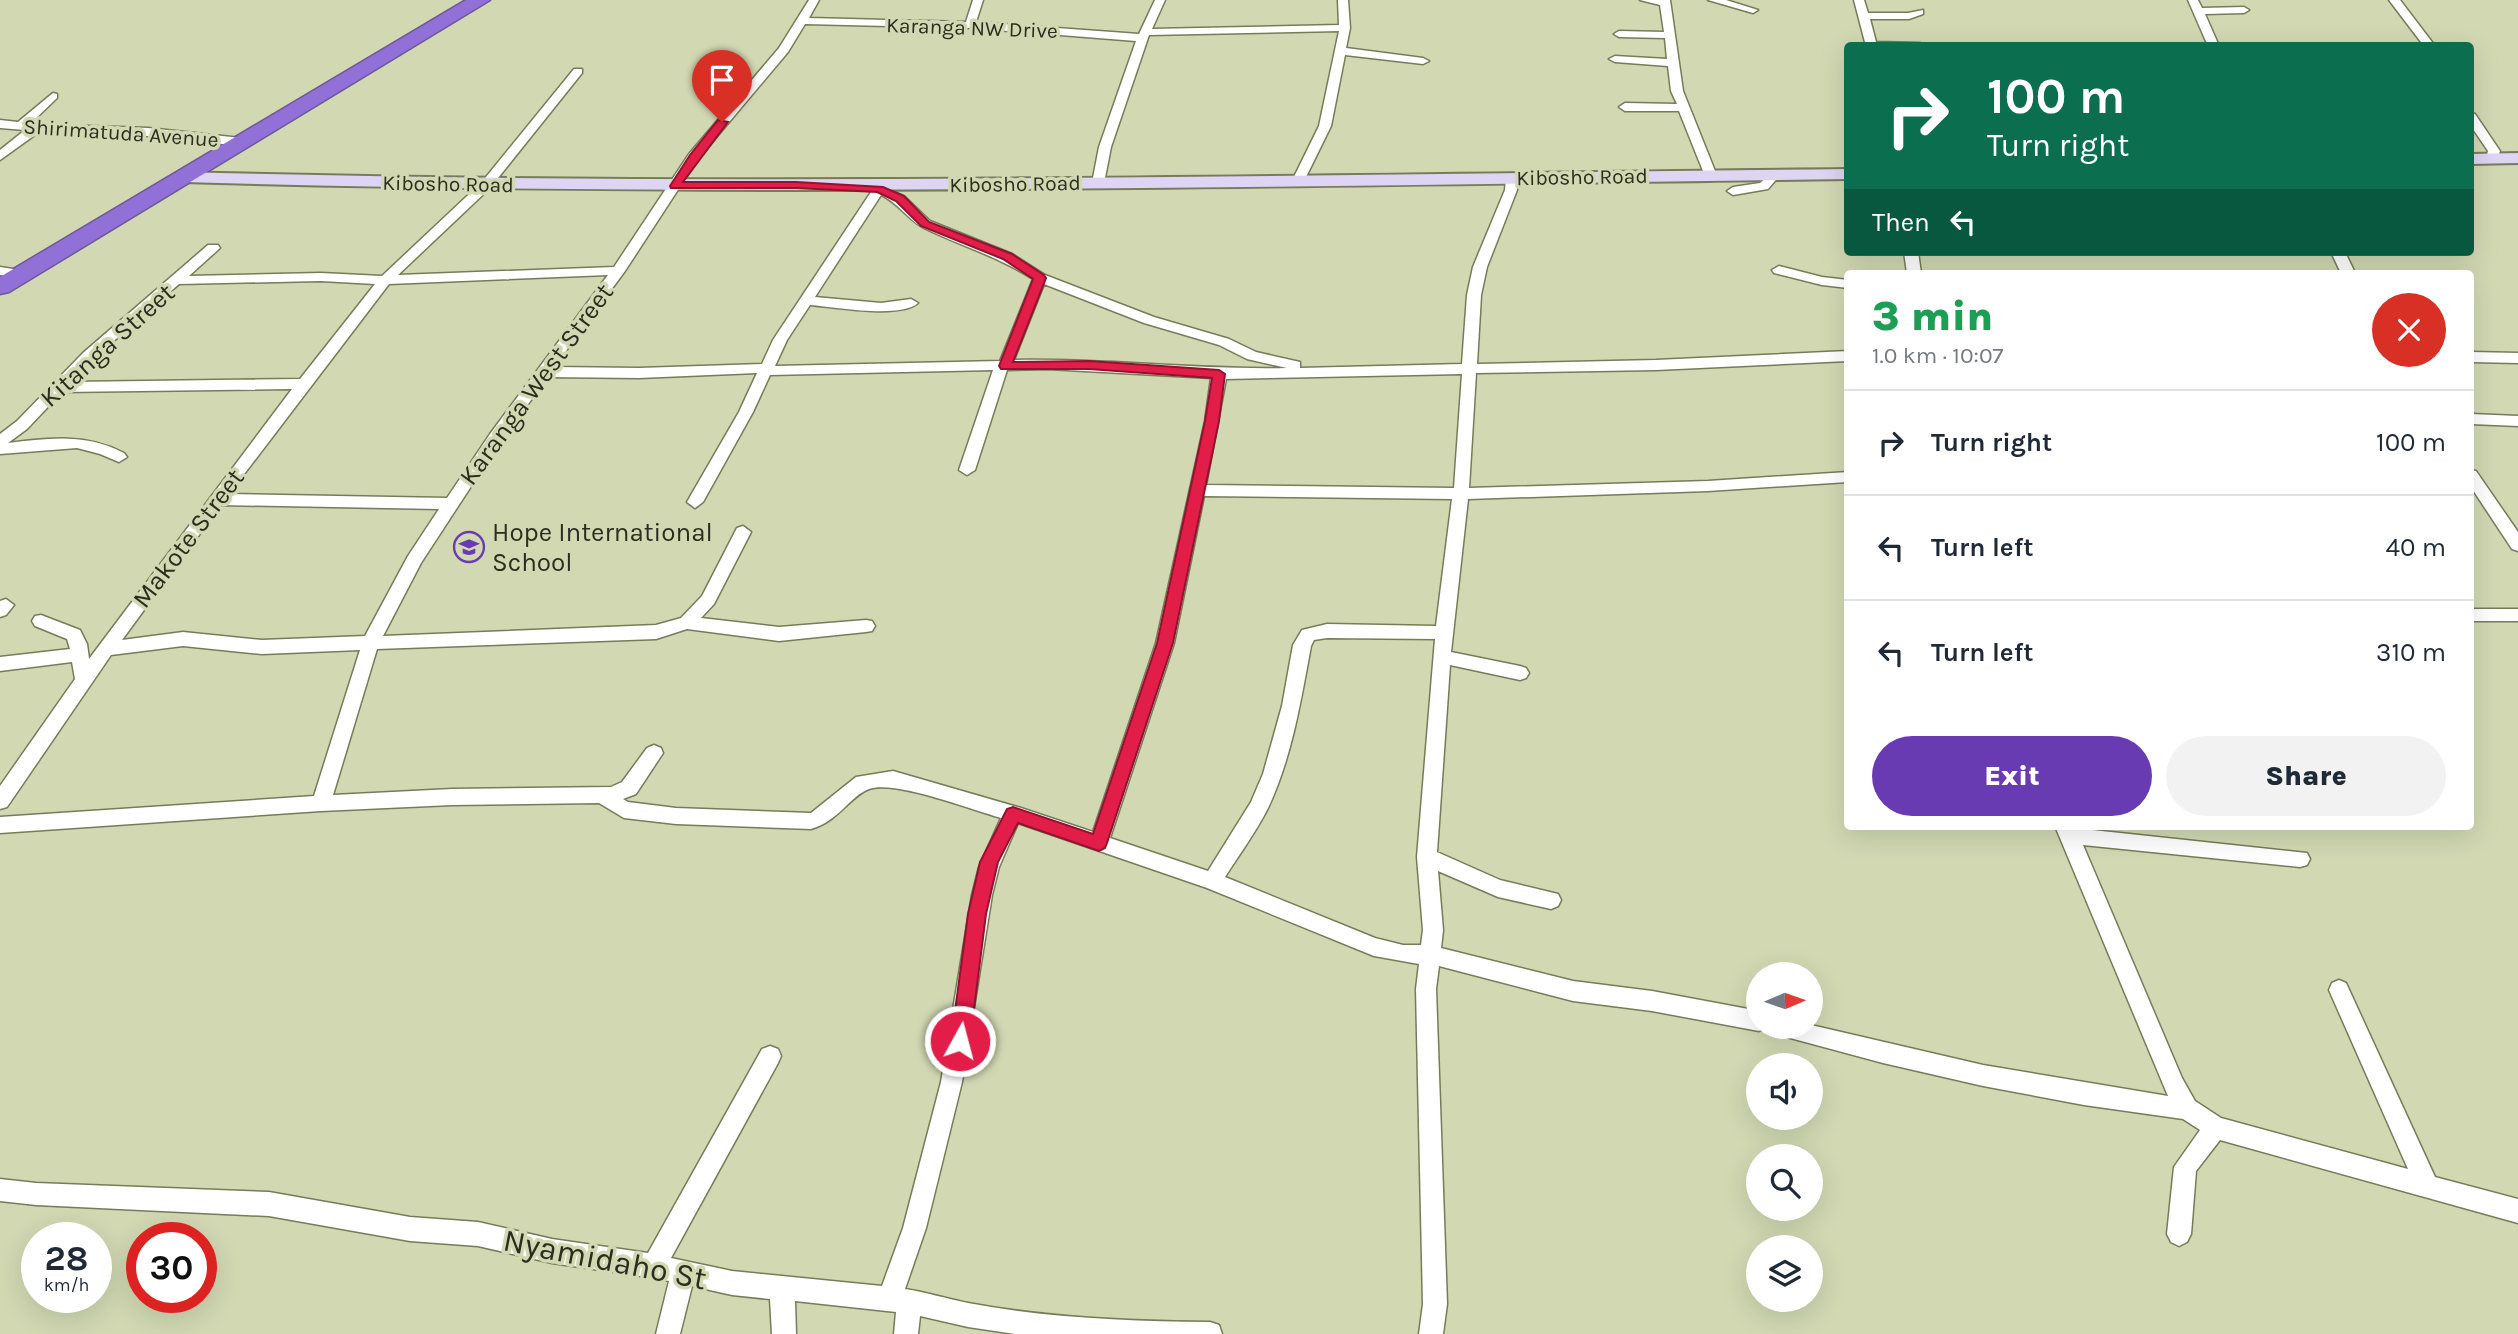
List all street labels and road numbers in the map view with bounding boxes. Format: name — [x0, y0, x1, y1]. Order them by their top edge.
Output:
street label: Karanga NW Drive — [886, 13, 1058, 43]
street label: Shirimatuda Avenue — [23, 114, 219, 152]
street label: Kibosho Road — [1516, 164, 1648, 190]
street label: Kibosho Road — [382, 171, 514, 197]
street label: Kibosho Road — [949, 171, 1081, 197]
street label: Kitanga Street — [34, 277, 181, 414]
street label: Karanga West Street — [453, 277, 620, 491]
street label: Makote Street — [126, 463, 251, 614]
street label: Nyamidaho St — [500, 1222, 710, 1297]

